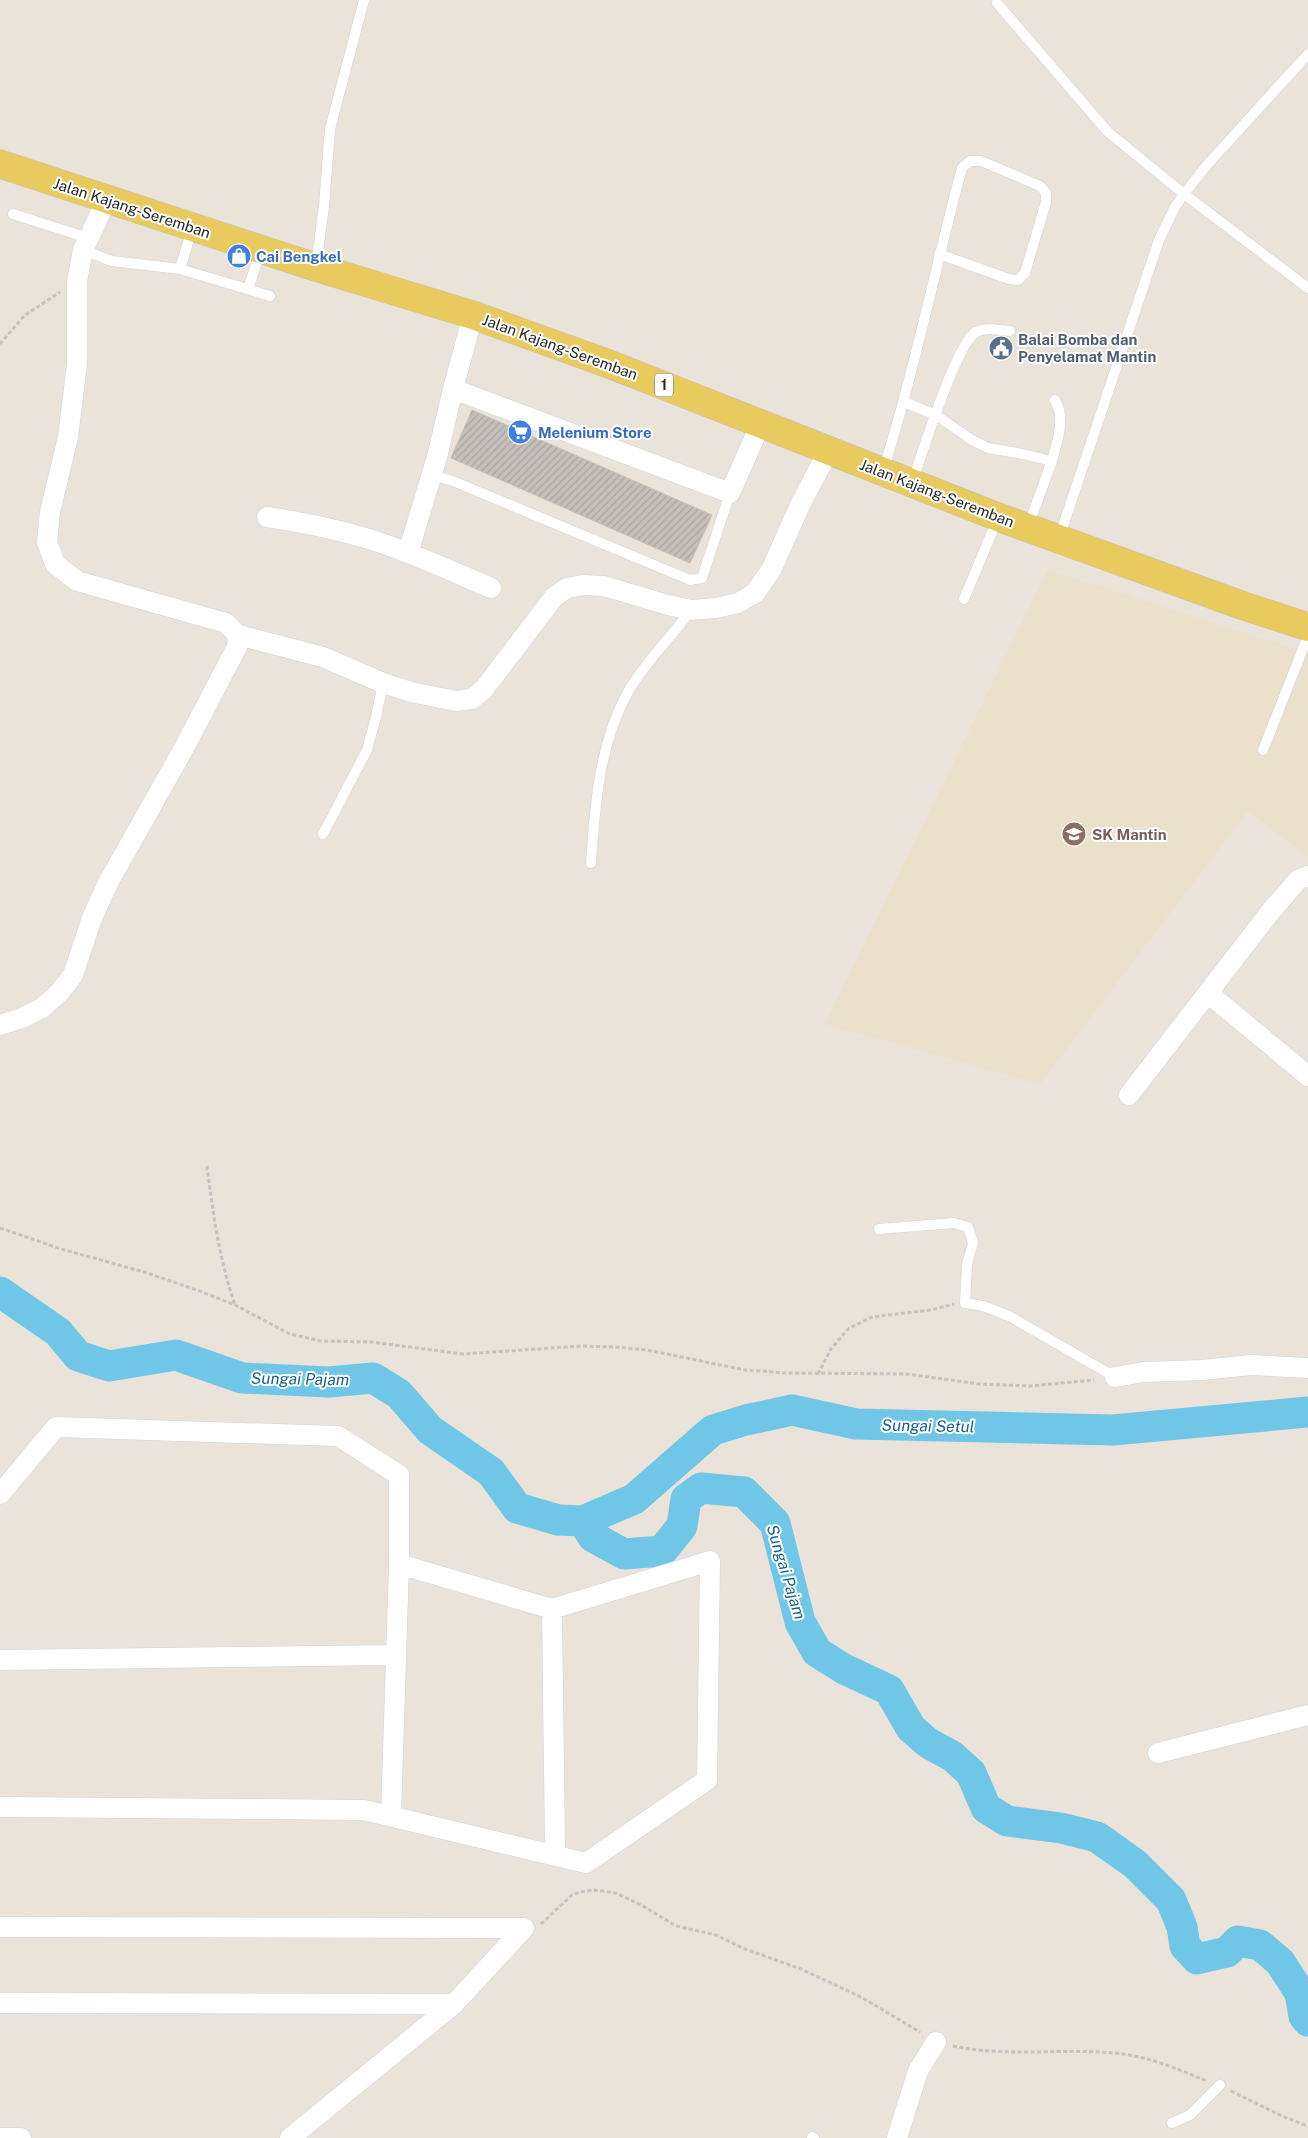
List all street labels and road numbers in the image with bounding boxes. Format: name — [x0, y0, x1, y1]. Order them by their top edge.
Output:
street label: Jalan Kajang-Seremban — [51, 175, 213, 241]
street label: Jalan Kajang-Seremban — [480, 311, 640, 383]
road number: 1 — [655, 374, 673, 396]
street label: Jalan Kajang-Seremban — [857, 456, 1017, 530]

